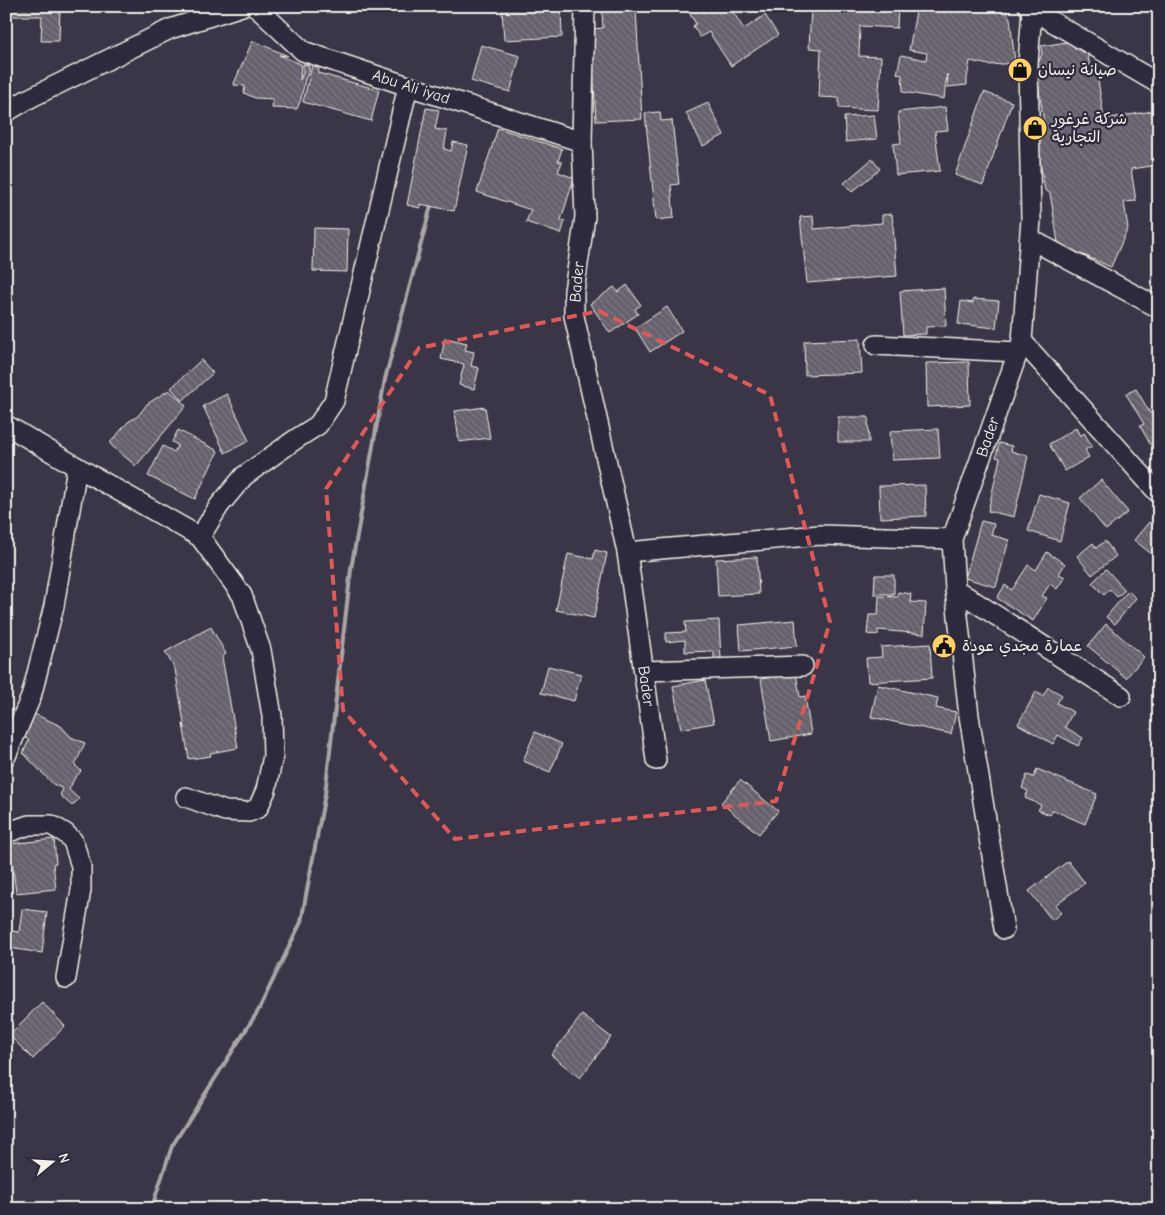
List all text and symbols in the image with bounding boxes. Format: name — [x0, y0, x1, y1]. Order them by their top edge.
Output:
shop icon: صيانة نيسان — [1007, 57, 1033, 83]
place label: صيانة نيسان — [1038, 61, 1117, 79]
street label: Abu Ali iyad — [370, 66, 452, 108]
place label: شركة غرغور التجارية — [1050, 110, 1127, 146]
shop icon: شركة غرغور التجارية — [1022, 115, 1048, 141]
street label: Bader — [566, 260, 588, 303]
street label: Bader — [973, 414, 1003, 459]
public building icon: عمارة مجدي عودة — [931, 633, 957, 659]
place label: عمارة مجدي عودة — [962, 637, 1083, 657]
street label: Bader — [634, 664, 658, 708]
north arrow — [28, 1138, 78, 1188]
text: N — [54, 1151, 73, 1165]

